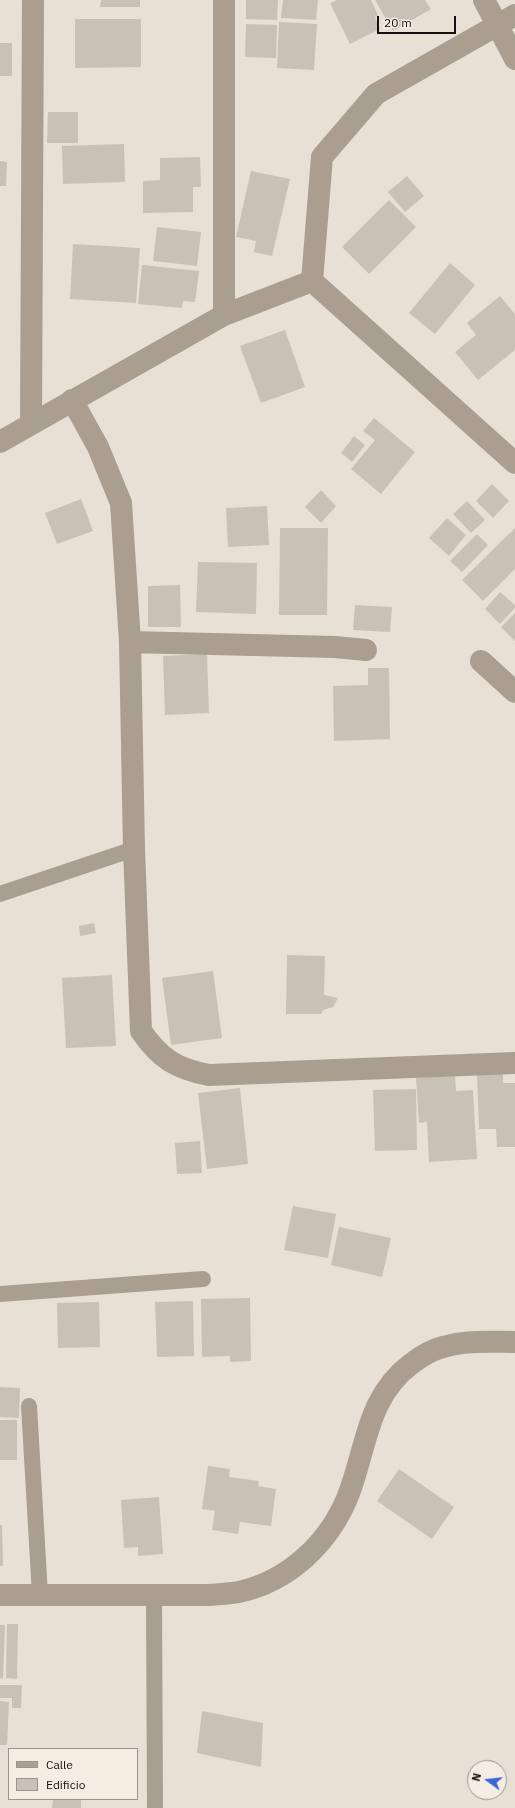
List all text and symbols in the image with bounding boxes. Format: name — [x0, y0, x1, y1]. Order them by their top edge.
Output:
scale bar — [379, 8, 458, 34]
text: 20 m — [384, 15, 412, 30]
legend — [8, 1748, 138, 1800]
text: Calle — [46, 1757, 73, 1772]
north arrow — [467, 1760, 507, 1800]
text: N — [469, 1771, 484, 1783]
text: Edificio — [46, 1777, 85, 1792]

